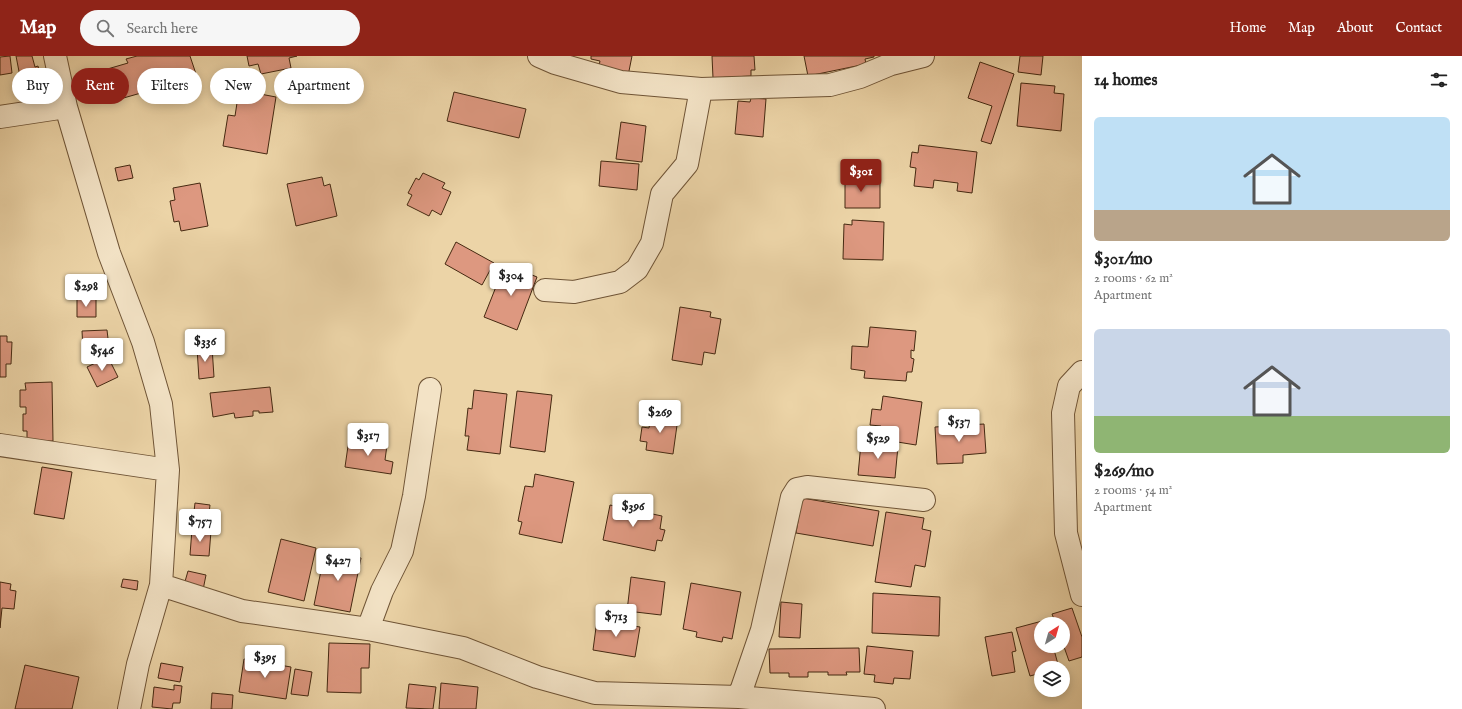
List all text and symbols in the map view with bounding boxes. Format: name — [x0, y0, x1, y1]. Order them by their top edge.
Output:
search box — [80, 10, 360, 46]
text: Map — [20, 16, 56, 40]
icon: search — [94, 17, 116, 39]
text: Search here — [126, 19, 198, 38]
text: Home — [1230, 19, 1266, 37]
text: Map — [1288, 19, 1315, 37]
text: About — [1337, 19, 1373, 37]
text: Contact — [1395, 19, 1442, 37]
chip: Buy — [12, 68, 63, 104]
chip: Rent — [71, 68, 129, 104]
chip: Filters — [137, 68, 202, 104]
chip: New — [210, 68, 266, 104]
chip: Apartment — [274, 68, 364, 104]
icon: filters — [1428, 69, 1450, 91]
text: 14 homes — [1094, 70, 1157, 91]
icon: home — [1236, 143, 1308, 215]
pin: $301 — [837, 159, 885, 193]
text: $301 — [849, 163, 873, 180]
text: $301/mo — [1094, 249, 1152, 270]
pin: $304 — [487, 263, 535, 297]
text: $304 — [499, 267, 523, 284]
text: 2 rooms · 62 m² — [1094, 270, 1173, 287]
pin: $298 — [62, 274, 110, 308]
text: $298 — [74, 278, 98, 295]
text: Apartment — [1094, 287, 1152, 304]
pin: $336 — [181, 329, 229, 363]
text: $336 — [194, 333, 216, 350]
pin: $546 — [78, 338, 126, 372]
text: $546 — [90, 342, 114, 359]
icon: home — [1236, 355, 1308, 427]
pin: $269 — [636, 400, 684, 434]
text: $269 — [648, 404, 672, 421]
pin: $537 — [935, 409, 983, 443]
text: $537 — [948, 413, 970, 430]
pin: $317 — [344, 423, 392, 457]
pin: $529 — [854, 426, 902, 460]
text: $317 — [357, 427, 379, 444]
text: $529 — [866, 430, 890, 447]
text: $269/mo — [1094, 461, 1154, 482]
text: 2 rooms · 54 m² — [1094, 482, 1172, 499]
pin: $396 — [609, 494, 657, 528]
text: $396 — [621, 498, 645, 515]
text: Apartment — [1094, 499, 1152, 516]
pin: $757 — [176, 509, 224, 543]
text: $757 — [188, 513, 212, 530]
pin: $427 — [314, 548, 362, 582]
text: $427 — [325, 552, 351, 569]
pin: $713 — [592, 604, 640, 638]
text: $713 — [605, 608, 627, 625]
north arrow — [1034, 617, 1070, 653]
map controls — [1034, 617, 1070, 697]
pin: $395 — [241, 645, 289, 679]
text: $395 — [254, 649, 276, 666]
button: layers — [1034, 661, 1070, 697]

